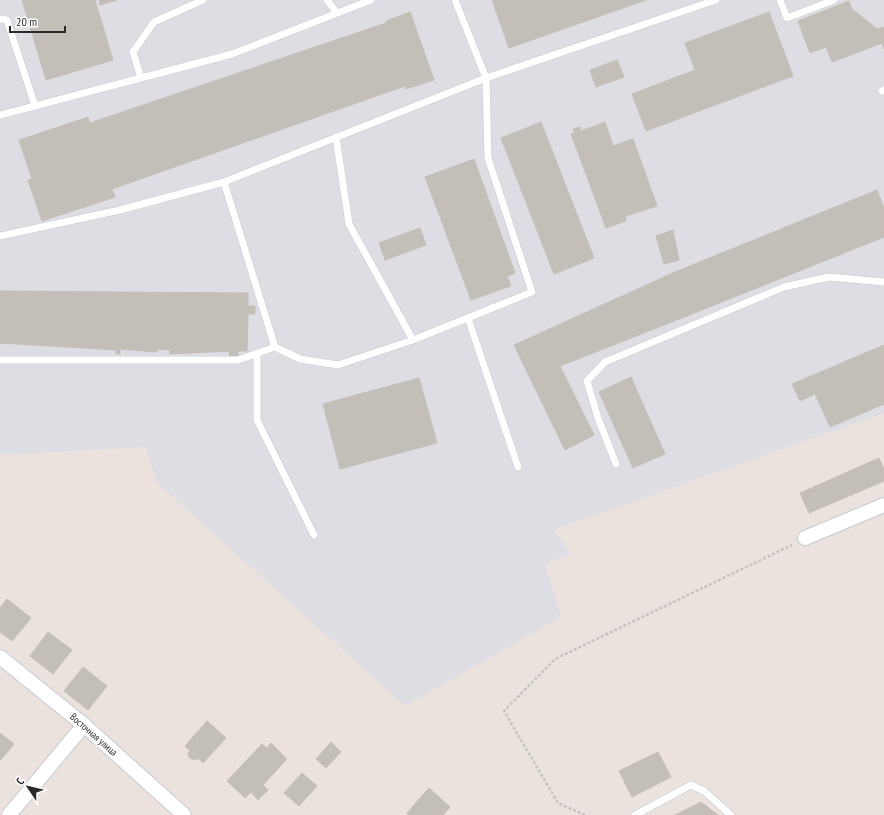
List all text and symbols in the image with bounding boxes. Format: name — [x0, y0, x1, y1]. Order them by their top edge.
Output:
scale bar — [10, 8, 65, 34]
text: 20 m — [16, 14, 37, 29]
street label: Восточная улица — [67, 710, 120, 759]
north arrow — [8, 767, 48, 807]
text: С — [13, 775, 27, 787]

